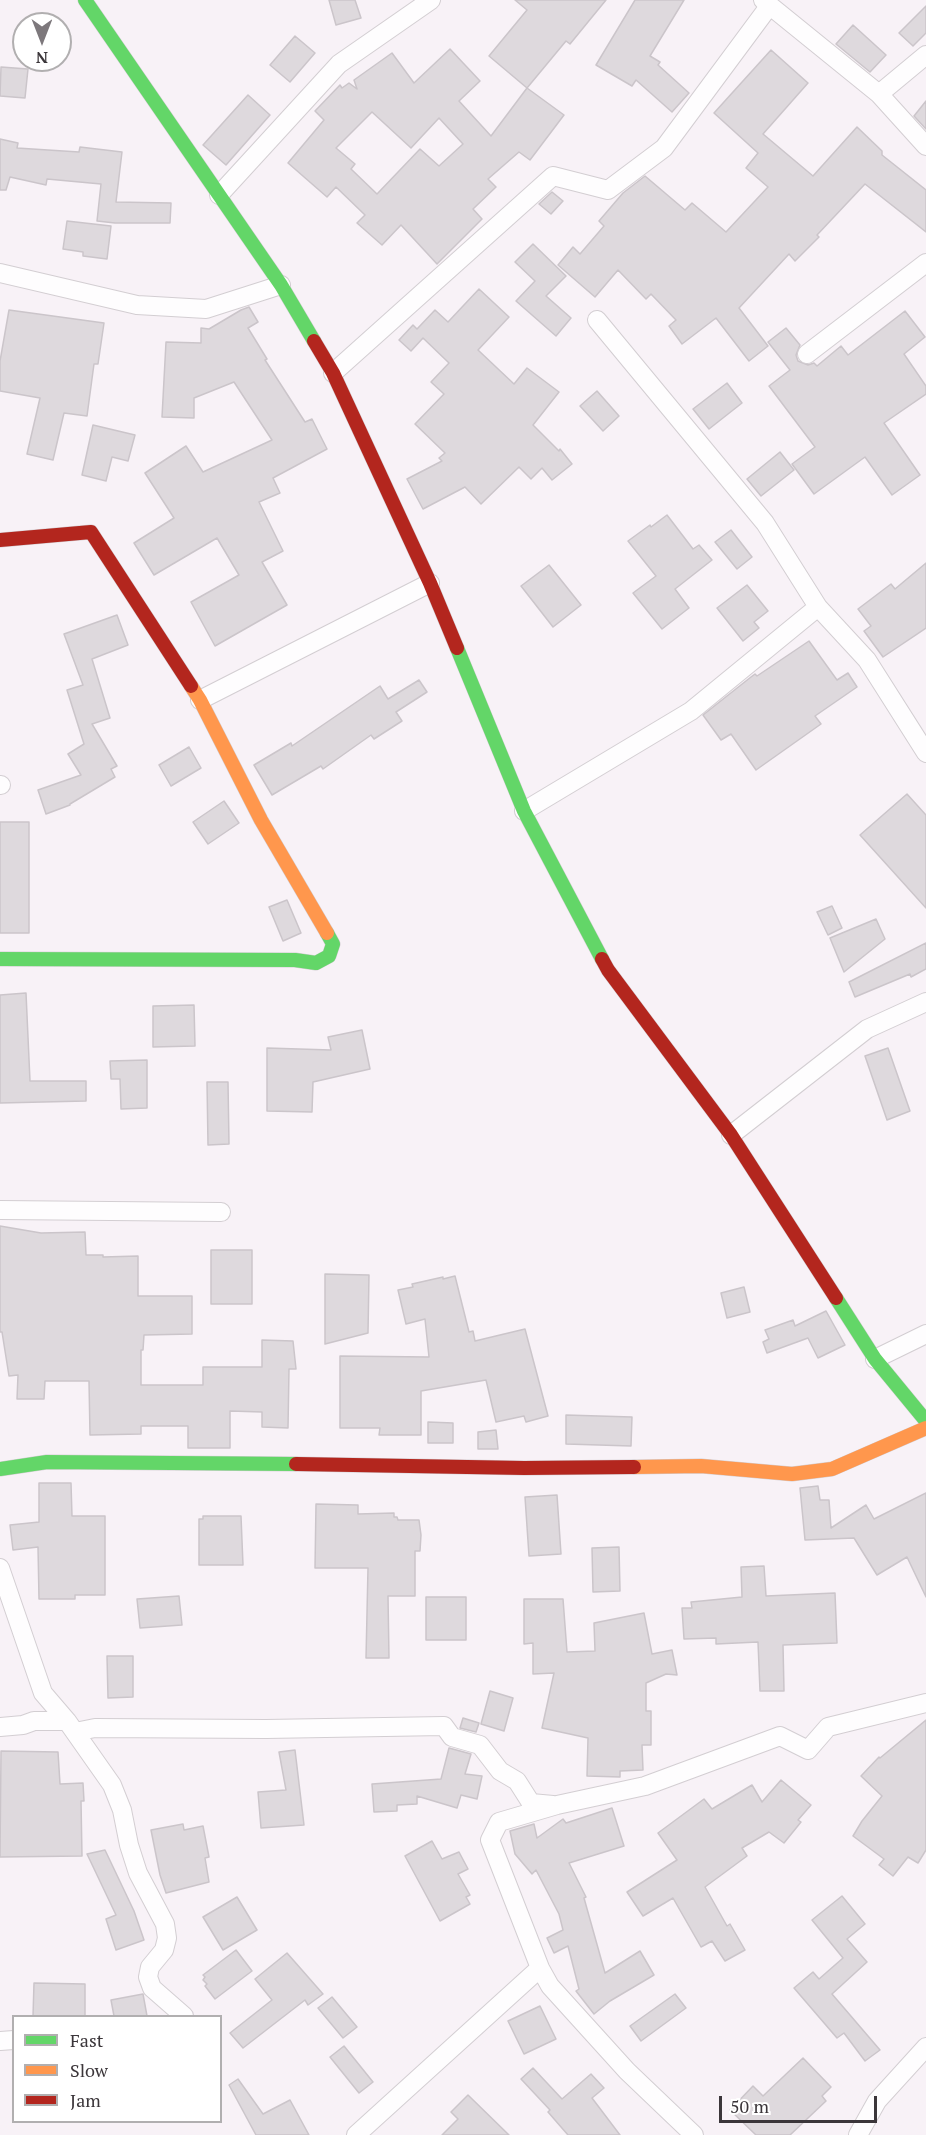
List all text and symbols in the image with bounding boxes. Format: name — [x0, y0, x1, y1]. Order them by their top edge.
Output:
north arrow — [12, 12, 72, 72]
text: N — [36, 47, 48, 69]
legend — [12, 2015, 222, 2123]
text: Fast — [70, 2028, 103, 2052]
text: Slow — [70, 2058, 108, 2082]
scale bar — [722, 2084, 880, 2122]
text: Jam — [70, 2088, 101, 2112]
text: 50 m — [730, 2094, 769, 2118]

